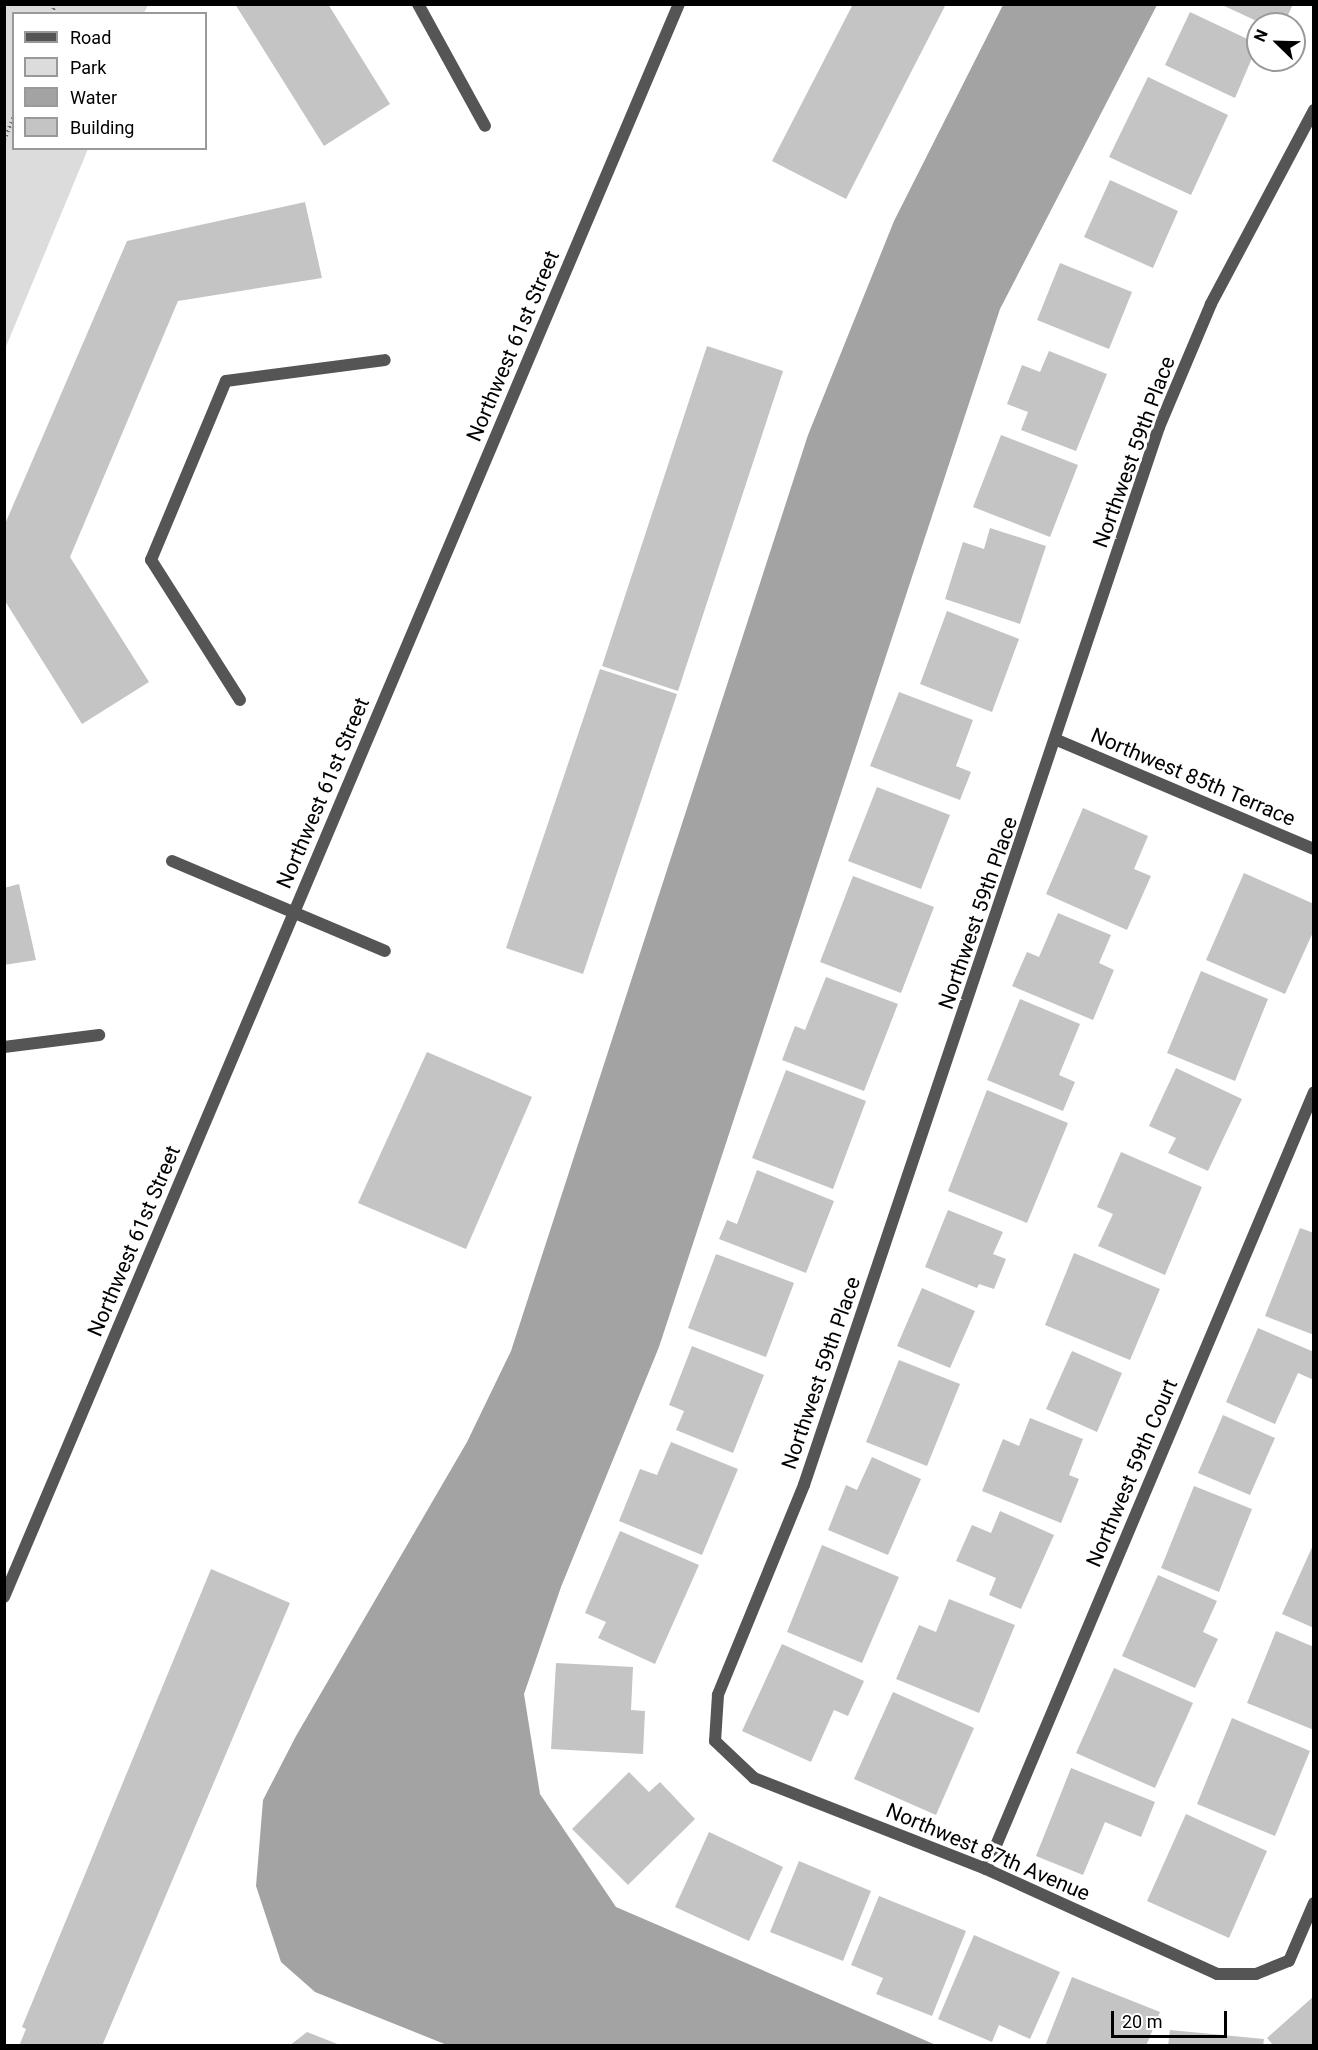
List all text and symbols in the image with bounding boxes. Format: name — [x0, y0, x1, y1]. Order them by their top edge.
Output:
legend — [12, 12, 207, 150]
north arrow — [1246, 12, 1306, 72]
text: Road — [70, 27, 111, 48]
text: N — [1250, 27, 1272, 44]
text: Park — [70, 57, 106, 78]
text: Water — [70, 87, 117, 108]
text: Building — [70, 117, 134, 138]
street label: Northwest 61st Street — [461, 247, 565, 445]
street label: Northwest 59th Place — [1088, 353, 1180, 551]
street label: Northwest 61st Street — [271, 694, 375, 892]
street label: Northwest 85th Terrace — [1087, 722, 1299, 832]
street label: Northwest 59th Place — [933, 813, 1023, 1013]
street label: Northwest 61st Street — [82, 1142, 186, 1340]
street label: Northwest 59th Place — [776, 1273, 866, 1473]
street label: Northwest 59th Court — [1081, 1375, 1183, 1571]
street label: Northwest 87th Avenue — [882, 1798, 1094, 1906]
scale bar — [1114, 1999, 1230, 2037]
text: 20 m — [1122, 2011, 1162, 2032]

